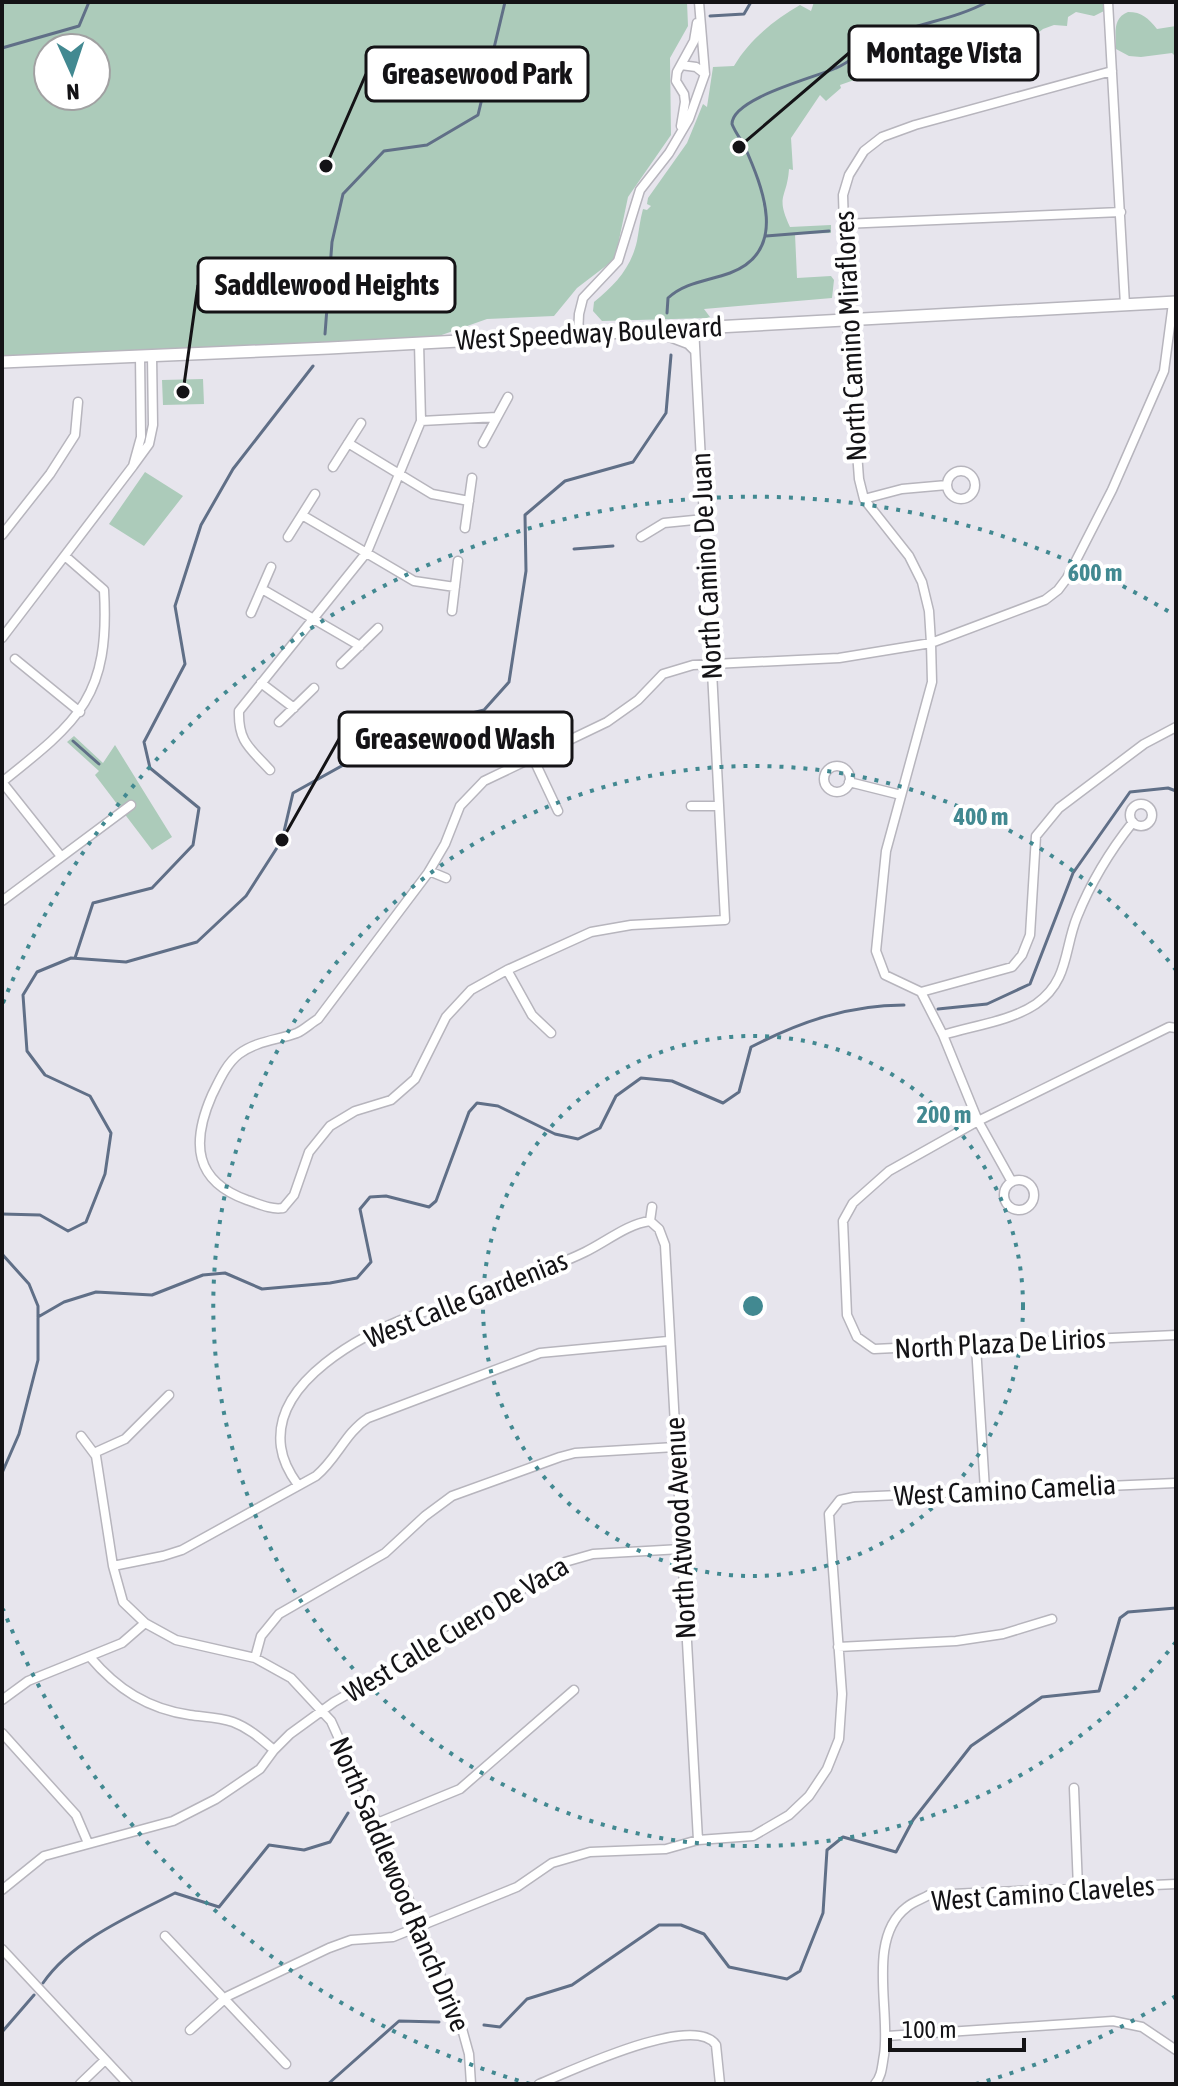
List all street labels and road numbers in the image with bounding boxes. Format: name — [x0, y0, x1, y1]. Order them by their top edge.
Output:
street label: North Camino Miraflores — [827, 210, 873, 462]
street label: West Speedway Boulevard — [455, 310, 723, 356]
street label: North Camino De Juan — [684, 452, 728, 680]
street label: West Calle Gardenias — [360, 1244, 572, 1354]
street label: North Plaza De Lirios — [894, 1321, 1106, 1365]
street label: North Atwood Avenue — [658, 1416, 702, 1640]
street label: West Camino Camelia — [893, 1468, 1117, 1512]
street label: West Calle Cuero De Vaca — [338, 1549, 574, 1709]
street label: North Saddlewood Ranch Drive — [323, 1732, 477, 2036]
street label: West Camino Claveles — [930, 1869, 1156, 1917]

